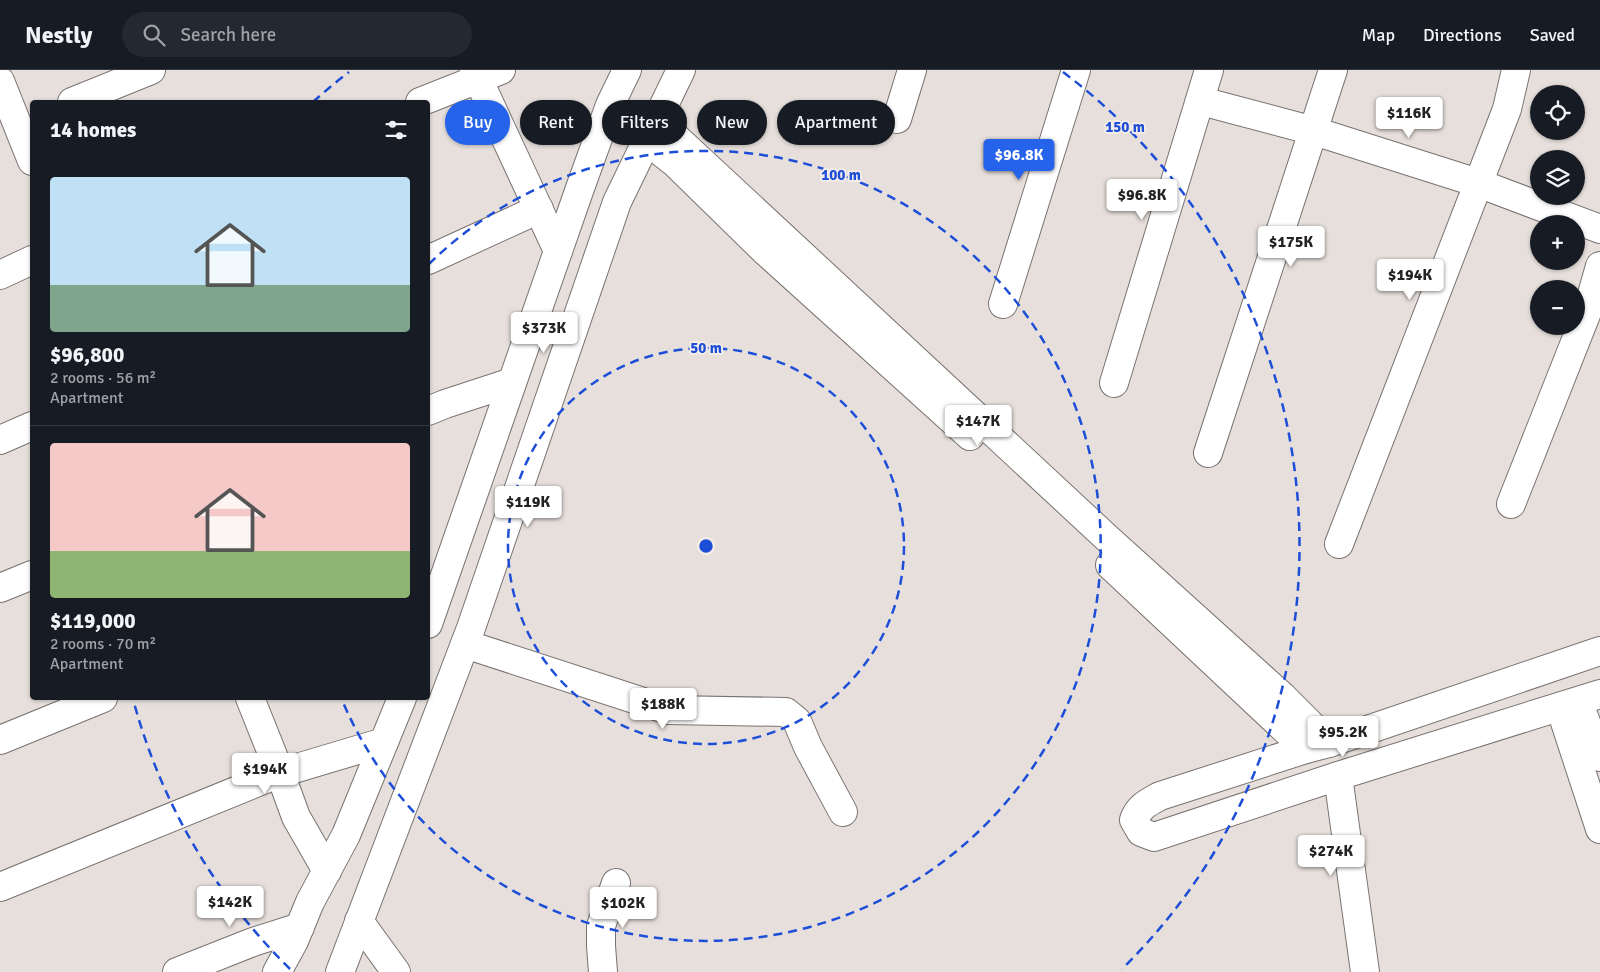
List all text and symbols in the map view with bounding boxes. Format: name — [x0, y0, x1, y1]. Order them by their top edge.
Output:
search box — [122, 12, 472, 57]
text: Nestly — [25, 20, 92, 50]
icon: search — [140, 21, 168, 49]
text: Search here — [180, 23, 276, 47]
text: Map — [1362, 24, 1395, 46]
text: Directions — [1423, 24, 1502, 46]
text: Saved — [1530, 24, 1575, 46]
map controls — [1530, 85, 1585, 335]
button: locate — [1530, 85, 1585, 140]
pin: $116K — [1374, 97, 1444, 139]
chip: Buy — [445, 100, 510, 145]
chip: Rent — [520, 100, 592, 145]
chip: Filters — [602, 100, 687, 145]
chip: New — [697, 100, 767, 145]
chip: Apartment — [777, 100, 895, 145]
text: $116K — [1387, 103, 1431, 123]
icon: filters — [382, 116, 410, 144]
text: 14 homes — [50, 117, 136, 143]
text: 150 m — [1105, 118, 1145, 136]
pin: $96.8K — [978, 138, 1060, 181]
text: $96.8K — [994, 145, 1044, 165]
button: layers — [1530, 150, 1585, 205]
text: 100 m — [821, 166, 861, 184]
pin: $96.8K — [1101, 178, 1183, 221]
text: $96.8K — [1117, 185, 1167, 205]
icon: home — [185, 210, 275, 300]
button: + — [1530, 215, 1585, 270]
pin: $175K — [1256, 226, 1326, 268]
text: $175K — [1269, 232, 1313, 252]
pin: $194K — [1375, 258, 1445, 301]
text: $194K — [1388, 265, 1432, 285]
button: − — [1530, 280, 1585, 335]
pin: $373K — [509, 312, 579, 354]
text: $373K — [522, 318, 566, 338]
text: 50 m — [690, 339, 722, 357]
text: $96,800 — [50, 342, 124, 368]
text: 2 rooms · 56 m² — [50, 368, 156, 388]
text: Apartment — [50, 388, 123, 408]
pin: $147K — [943, 404, 1013, 447]
text: $147K — [956, 411, 1000, 431]
icon: home — [185, 475, 275, 565]
pin: $119K — [493, 486, 563, 528]
text: $119K — [506, 492, 550, 512]
centre of rings — [697, 537, 715, 555]
text: $119,000 — [50, 608, 136, 634]
text: 2 rooms · 70 m² — [50, 634, 156, 654]
text: Apartment — [50, 654, 123, 674]
pin: $188K — [628, 688, 698, 730]
text: $188K — [641, 694, 685, 714]
pin: $95.2K — [1302, 716, 1384, 758]
text: $95.2K — [1318, 722, 1368, 742]
pin: $194K — [230, 752, 300, 795]
text: $194K — [243, 759, 287, 779]
pin: $274K — [1296, 834, 1366, 877]
text: $274K — [1309, 841, 1353, 861]
pin: $142K — [195, 886, 265, 928]
pin: $102K — [588, 886, 658, 929]
text: $142K — [208, 892, 252, 912]
text: $102K — [601, 893, 645, 913]

